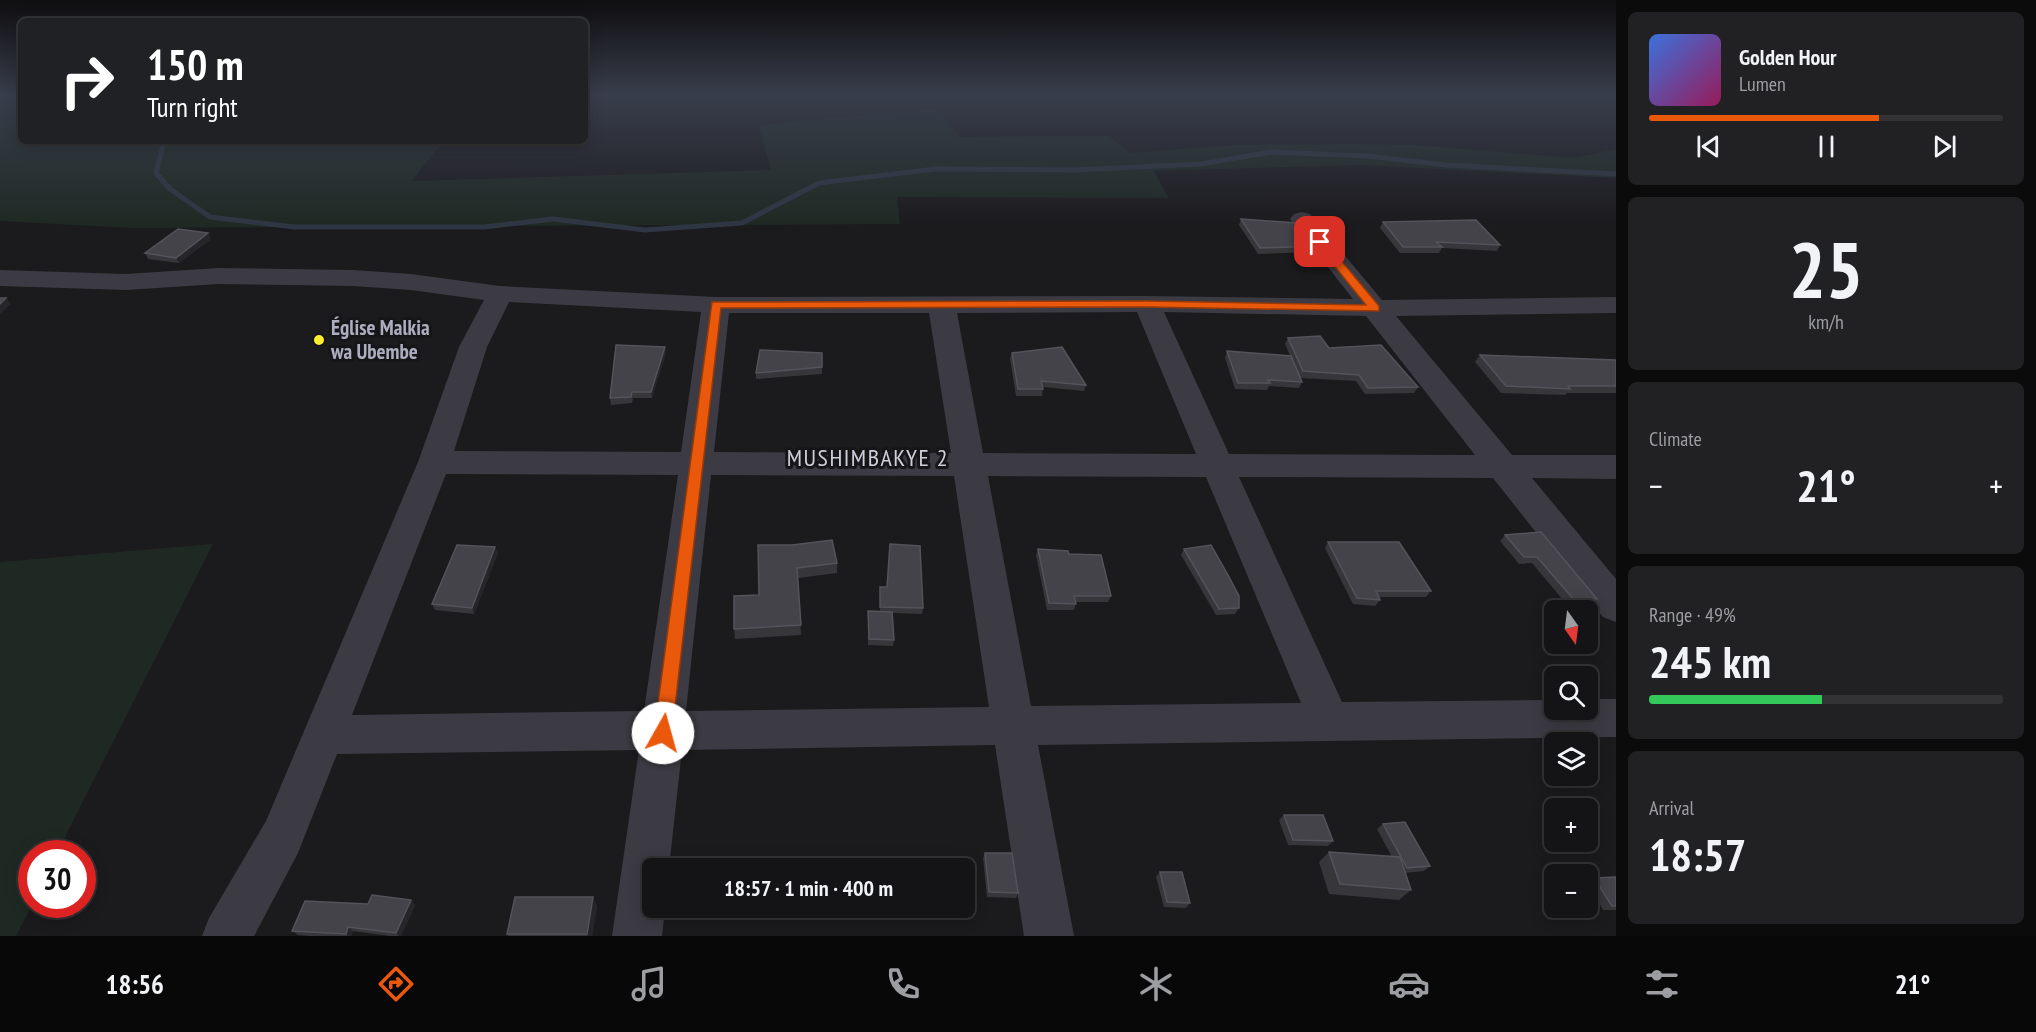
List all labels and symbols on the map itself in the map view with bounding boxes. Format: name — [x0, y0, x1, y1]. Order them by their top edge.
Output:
pin — [1294, 216, 1345, 267]
place label: Église Malkia wa Ubembe — [330, 314, 430, 365]
marker: Église Malkia wa Ubembe — [312, 333, 326, 347]
district label: MUSHIMBAKYE 2 — [787, 442, 949, 473]
north arrow — [1544, 600, 1598, 654]
position arrow — [631, 701, 695, 765]
speed limit sign: 30 — [18, 840, 96, 918]

